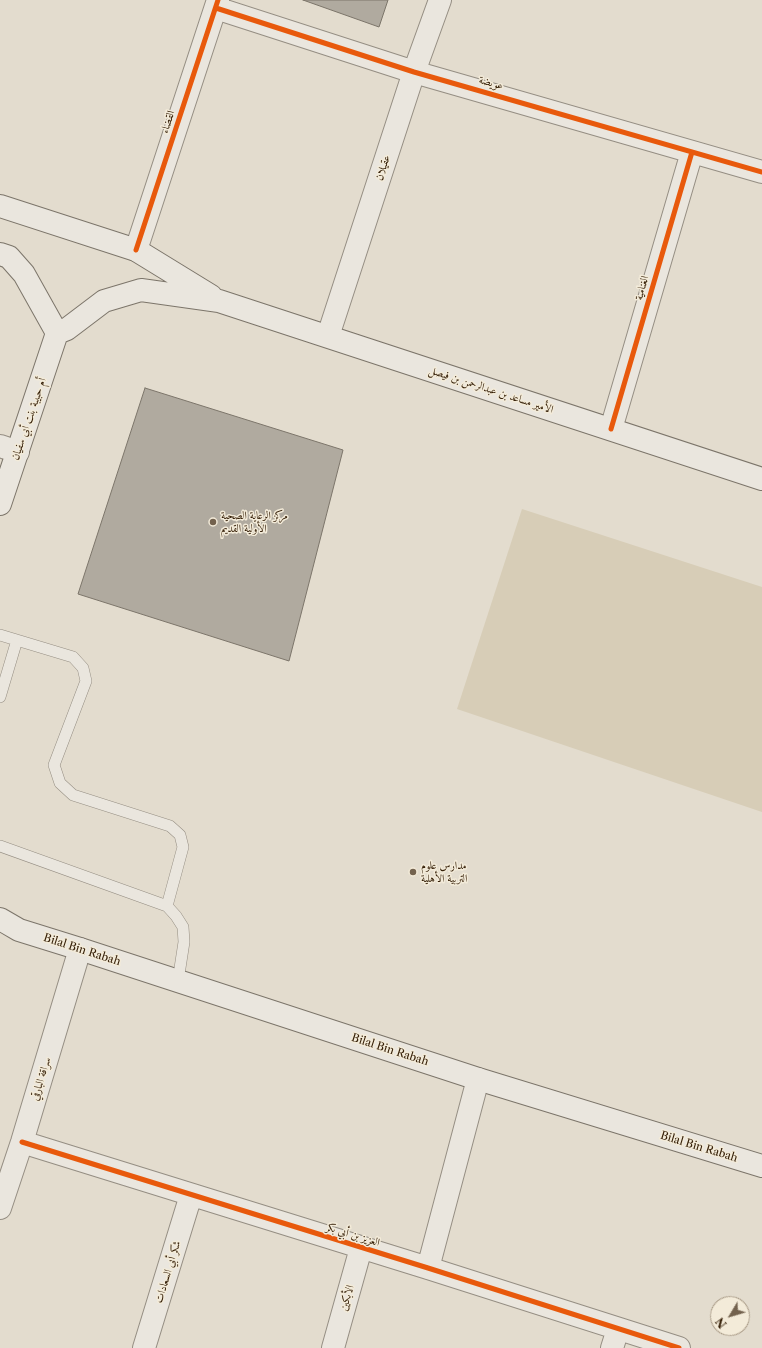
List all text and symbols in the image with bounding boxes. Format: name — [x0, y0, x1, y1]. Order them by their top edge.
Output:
street label: عويضة — [477, 73, 505, 93]
street label: القضاء — [158, 109, 178, 135]
street label: عقيلان — [373, 154, 393, 182]
street label: الغنامية — [632, 274, 652, 302]
street label: الأمير مساعد بن عبدالرحمن بن فيصل — [427, 364, 555, 416]
street label: أم حبيبة بنت أبي سفيان — [9, 376, 49, 462]
place label: مركز الرعاية الصحية الأولية القديم — [221, 509, 288, 535]
marker: مركز الرعاية الصحية الأولية القديم — [208, 517, 218, 527]
place label: مدارس علوم التربية الأهلية — [421, 859, 467, 885]
marker: مدارس علوم التربية الأهلية — [408, 867, 418, 877]
street label: Bilal Bin Rabah — [42, 931, 122, 969]
street label: Bilal Bin Rabah — [350, 1031, 430, 1069]
street label: سراقة البارقي — [28, 1056, 54, 1102]
street label: Bilal Bin Rabah — [659, 1129, 739, 1165]
street label: العزيز بن أبي بكر — [325, 1221, 381, 1249]
street label: شكر أبي السعادات — [152, 1239, 184, 1305]
street label: الأبكين — [337, 1284, 357, 1312]
north arrow — [710, 1296, 750, 1336]
text: N — [713, 1315, 730, 1331]

